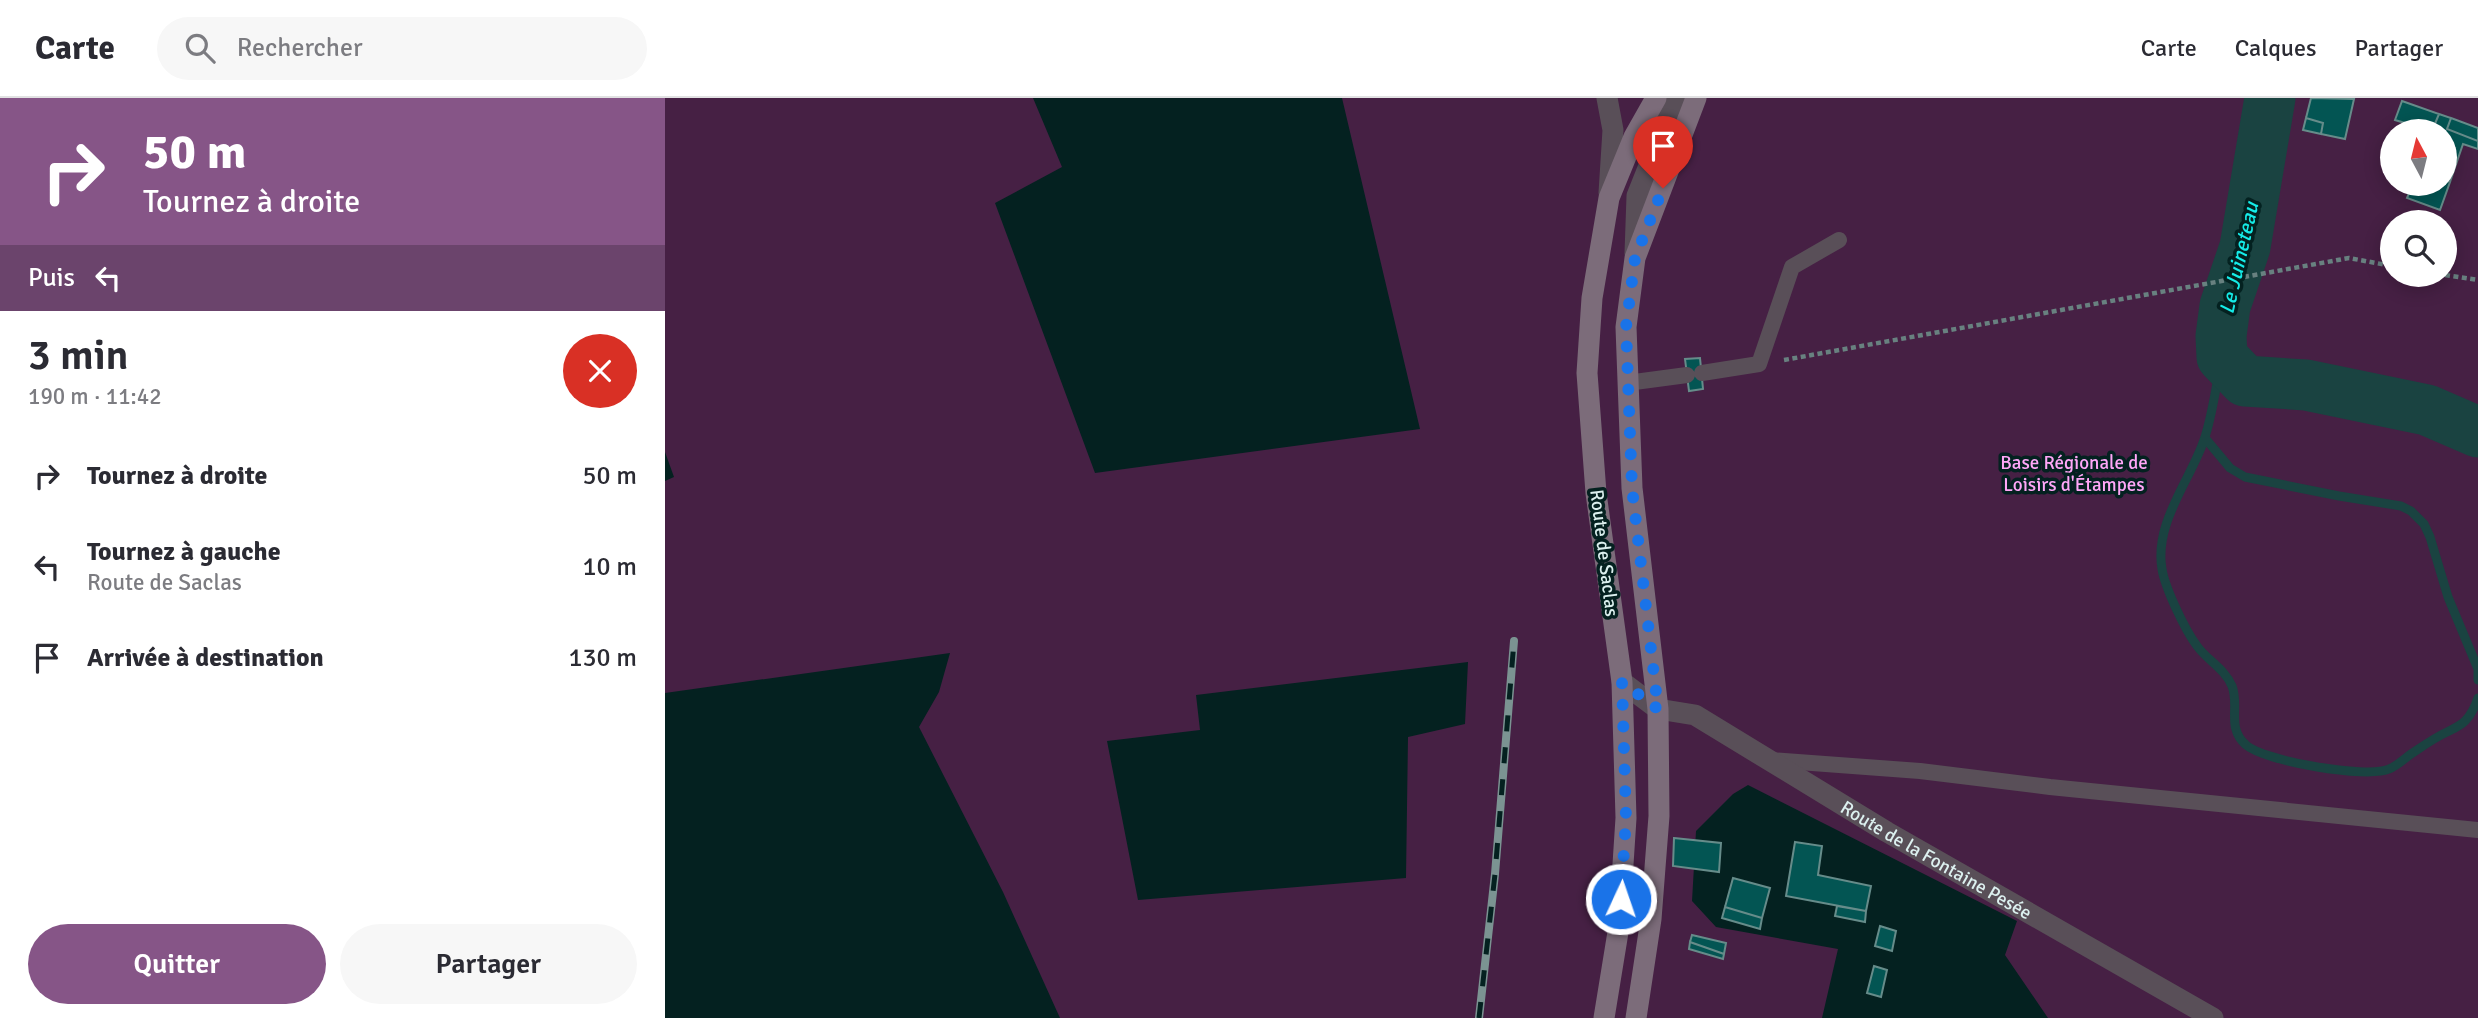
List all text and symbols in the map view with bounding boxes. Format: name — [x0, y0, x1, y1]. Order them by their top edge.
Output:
search box — [157, 17, 647, 80]
text: Carte — [35, 28, 115, 69]
icon: search — [181, 29, 219, 67]
text: Rechercher — [237, 32, 363, 64]
text: Carte — [2141, 33, 2197, 63]
text: Calques — [2235, 33, 2316, 63]
text: Partager — [2354, 33, 2443, 63]
pin — [1633, 116, 1693, 188]
north arrow — [2380, 119, 2457, 196]
map controls — [2380, 119, 2457, 287]
text: 50 m — [143, 122, 246, 182]
icon: right — [28, 126, 119, 217]
icon: arrive — [1644, 127, 1682, 165]
text: Tournez à droite — [143, 182, 360, 221]
water label: Le Juineteau — [2214, 198, 2265, 316]
button: search — [2380, 210, 2457, 287]
icon: left — [89, 259, 127, 297]
text: Puis — [28, 262, 75, 294]
text: 3 min — [28, 330, 129, 381]
button: close — [563, 334, 637, 408]
text: 190 m · 11:42 — [28, 382, 162, 411]
park label: Base Régionale de Loisirs d'Étampes — [2000, 451, 2148, 497]
icon: right — [28, 457, 66, 495]
text: Tournez à droite — [87, 460, 267, 492]
text: 50 m — [582, 460, 637, 492]
street label: Route de Saclas — [1584, 488, 1624, 618]
text: Tournez à gauche — [87, 536, 281, 568]
icon: left — [28, 548, 66, 586]
text: 10 m — [582, 551, 637, 583]
text: Route de Saclas — [87, 568, 242, 597]
icon: arrive — [28, 639, 66, 677]
text: Arrivée à destination — [87, 642, 324, 674]
text: 130 m — [568, 642, 637, 674]
street label: Route de la Fontaine Pesée — [1836, 796, 2036, 925]
position arrow — [1584, 862, 1658, 936]
button: Quitter — [28, 924, 326, 1004]
button: Partager — [340, 924, 637, 1004]

